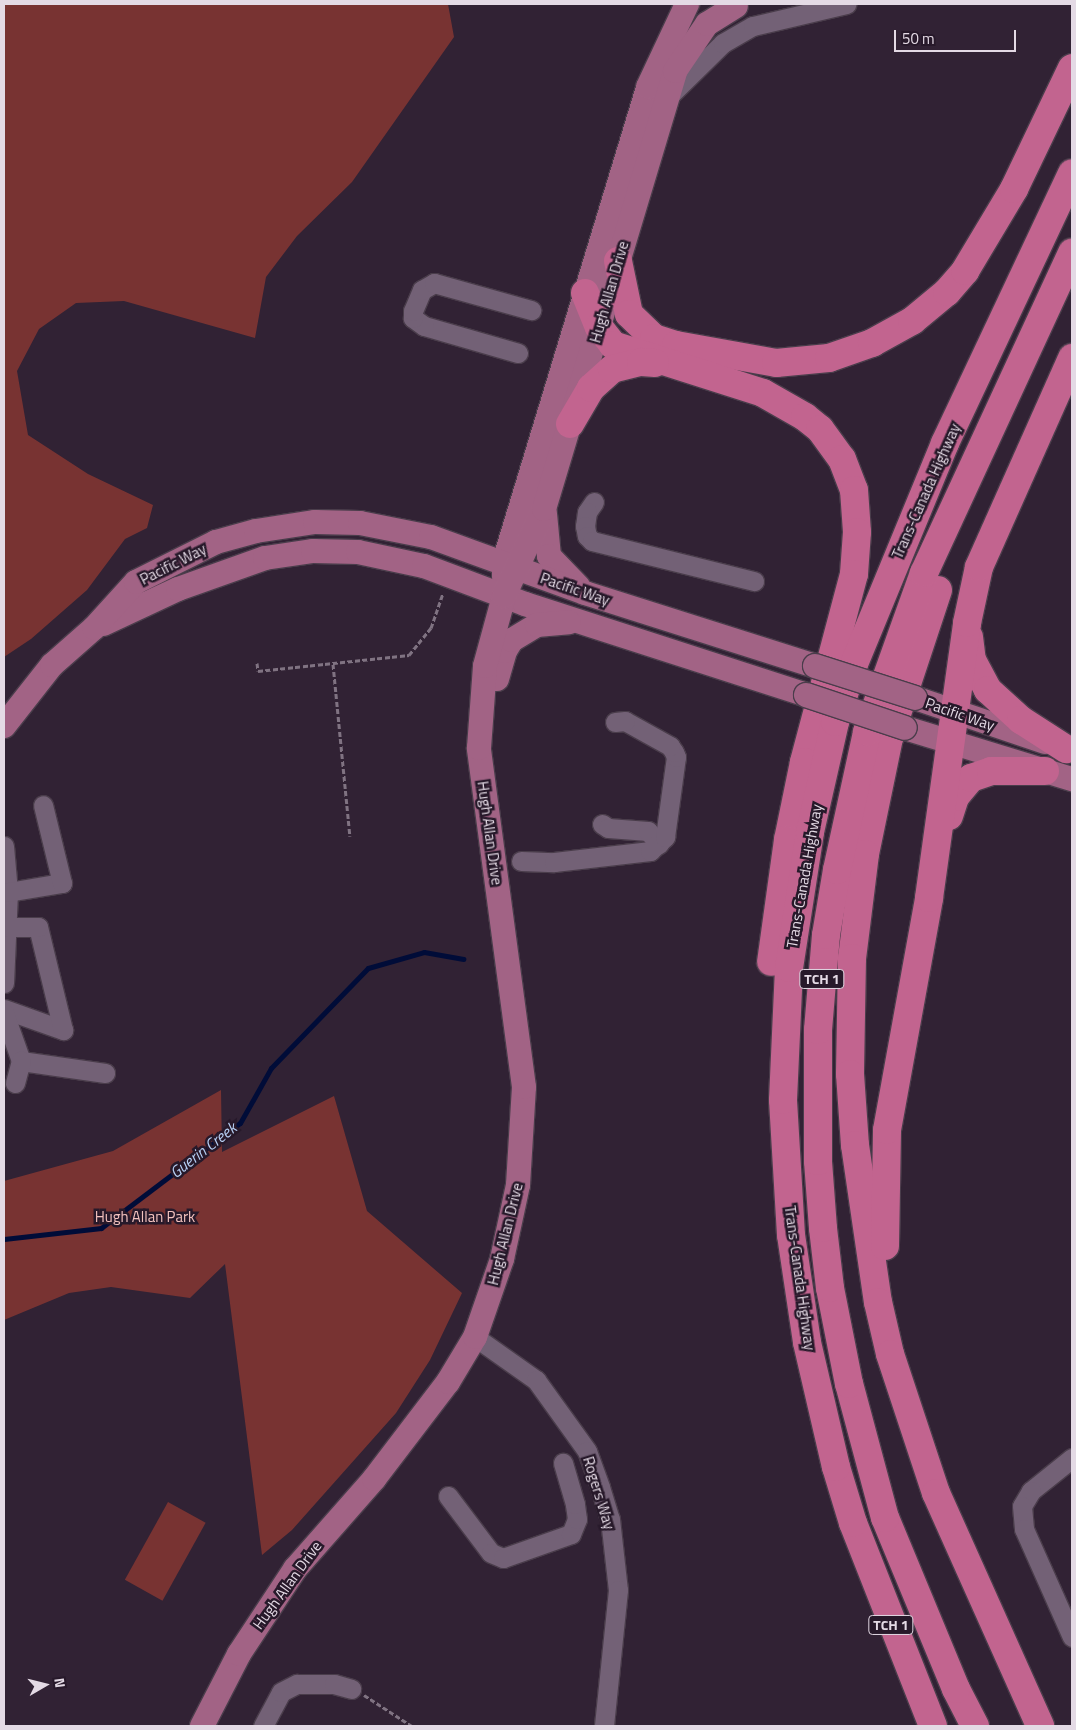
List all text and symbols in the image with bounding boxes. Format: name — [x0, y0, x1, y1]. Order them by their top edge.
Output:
scale bar — [896, 20, 1018, 52]
text: 50 m — [902, 27, 935, 50]
street label: Hugh Allan Drive — [586, 239, 632, 345]
street label: Trans-Canada Highway — [888, 421, 964, 561]
street label: Pacific Way — [137, 540, 209, 588]
street label: Pacific Way — [538, 569, 612, 609]
street label: Pacific Way — [923, 694, 997, 734]
street label: Hugh Allan Drive — [474, 780, 506, 886]
street label: Trans-Canada Highway — [782, 803, 826, 949]
road number: TCH 1 — [798, 968, 846, 991]
water label: Guerin Creek — [166, 1118, 240, 1182]
street label: Hugh Allan Drive — [484, 1181, 526, 1287]
street label: Trans-Canada Highway — [781, 1205, 819, 1351]
park label: Hugh Allan Park — [95, 1208, 195, 1226]
street label: Rogers Way — [579, 1454, 619, 1532]
street label: Hugh Allan Drive — [249, 1537, 325, 1633]
road number: TCH 1 — [867, 1614, 915, 1636]
north arrow — [20, 1660, 70, 1710]
text: N — [49, 1677, 71, 1689]

